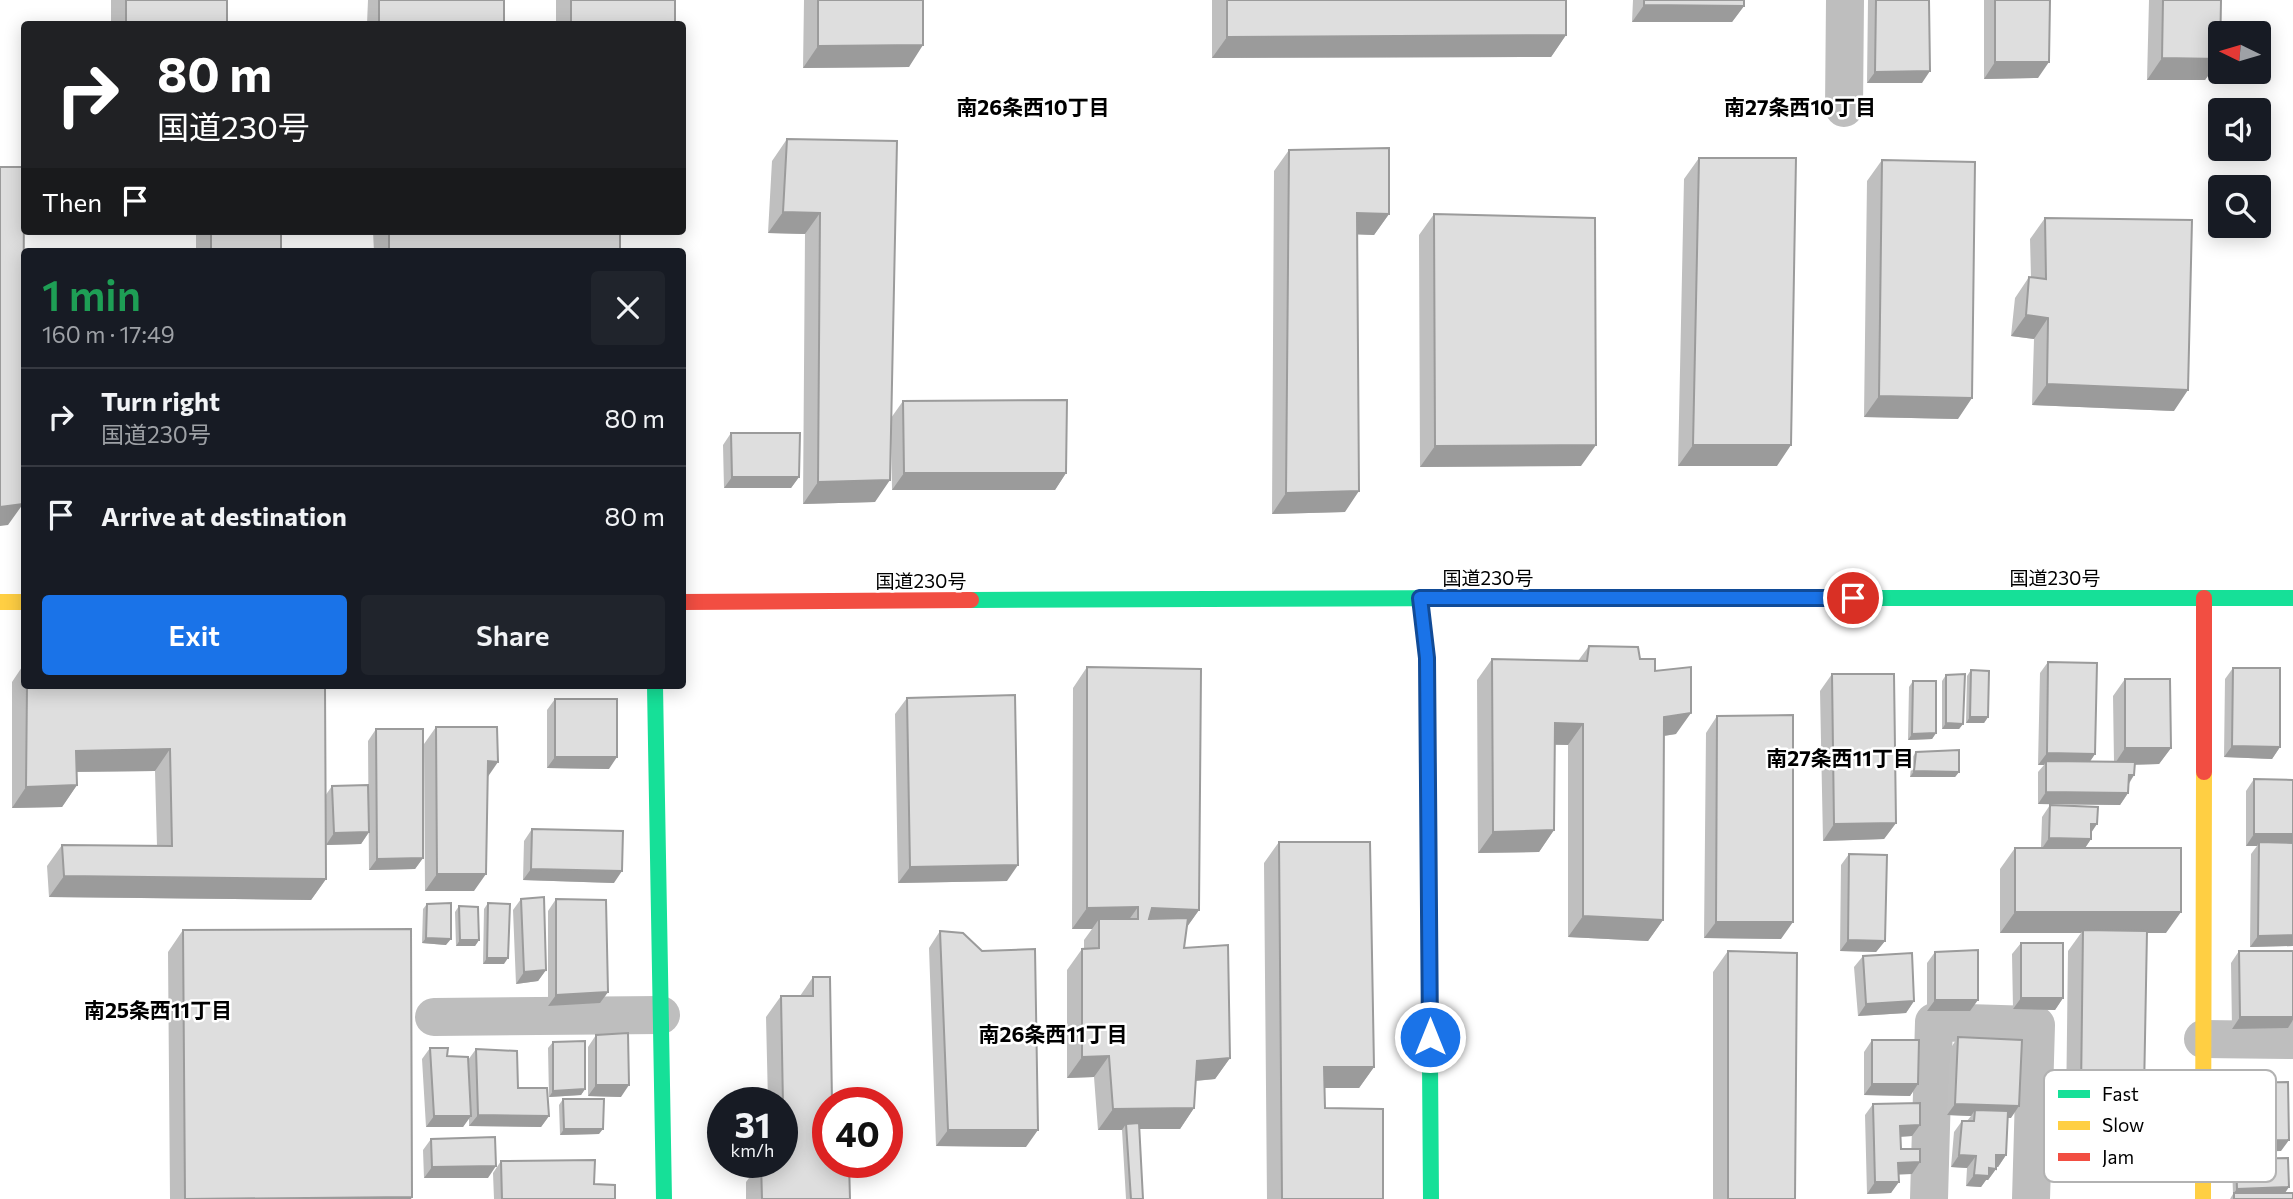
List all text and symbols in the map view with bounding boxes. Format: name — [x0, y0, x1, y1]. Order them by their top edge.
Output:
north arrow — [2208, 21, 2272, 84]
map controls — [2208, 21, 2271, 238]
text: 80 m — [157, 42, 272, 102]
icon: right — [42, 49, 133, 140]
district label: 南26条西10丁目 — [956, 94, 1110, 119]
district label: 南27条西10丁目 — [1724, 94, 1876, 119]
button: sound — [2208, 98, 2271, 161]
text: 国道230号 — [157, 106, 310, 146]
button: search — [2208, 175, 2271, 238]
icon: arrive — [116, 182, 154, 220]
text: Then — [42, 186, 102, 217]
text: 1 min — [42, 268, 141, 320]
button: close — [591, 271, 665, 345]
text: 160 m · 17:49 — [42, 320, 175, 348]
text: Turn right — [101, 385, 220, 416]
icon: right — [42, 398, 80, 436]
text: 80 m — [605, 402, 665, 433]
text: 国道230号 — [101, 420, 211, 448]
icon: arrive — [42, 496, 80, 534]
text: Arrive at destination — [101, 500, 347, 531]
text: 80 m — [605, 500, 665, 531]
street label: 国道230号 — [1443, 566, 1533, 589]
street label: 国道230号 — [2010, 566, 2100, 589]
pin — [1823, 568, 1883, 628]
street label: 国道230号 — [876, 569, 966, 592]
icon: arrive — [1834, 579, 1872, 617]
button: Exit — [42, 595, 347, 675]
button: Share — [361, 595, 665, 675]
district label: 南27条西11丁目 — [1766, 745, 1914, 770]
district label: 南25条西11丁目 — [84, 997, 232, 1022]
position arrow — [1393, 1000, 1467, 1074]
district label: 南26条西11丁目 — [979, 1021, 1127, 1046]
legend — [2044, 1070, 2276, 1182]
text: Fast — [2102, 1082, 2139, 1105]
speed limit sign: 40 — [812, 1087, 903, 1178]
text: 31 — [734, 1102, 771, 1145]
text: Slow — [2102, 1113, 2144, 1136]
text: km/h — [731, 1139, 774, 1161]
text: Jam — [2102, 1145, 2134, 1168]

